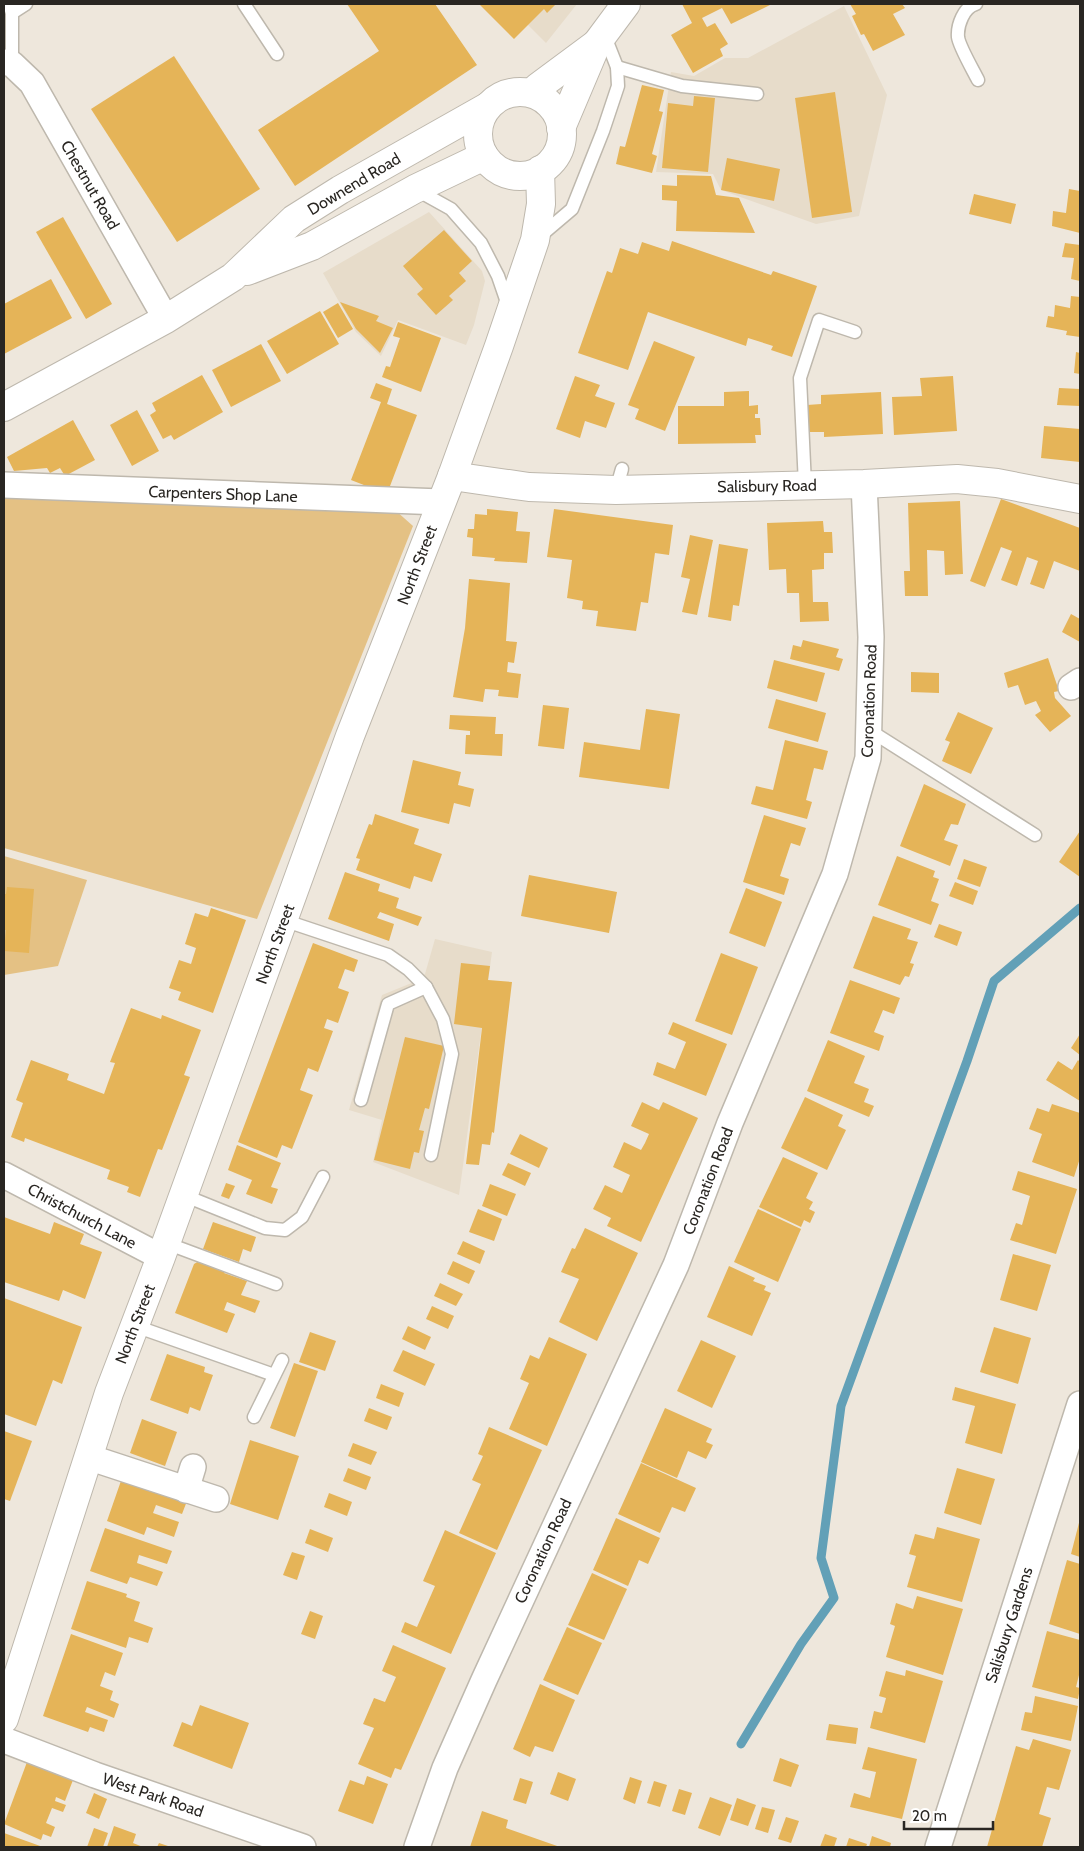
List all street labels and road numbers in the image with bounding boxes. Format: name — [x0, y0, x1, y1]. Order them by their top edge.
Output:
street label: Chestnut Road — [57, 137, 123, 233]
street label: Downend Road — [304, 149, 404, 219]
street label: Salisbury Road — [717, 476, 817, 496]
street label: Carpenters Shop Lane — [148, 482, 298, 506]
street label: North Street — [393, 522, 441, 607]
street label: Coronation Road — [858, 644, 880, 758]
street label: North Street — [252, 901, 298, 987]
street label: Coronation Road — [679, 1125, 737, 1237]
street label: Christchurch Lane — [24, 1179, 140, 1253]
street label: North Street — [111, 1281, 159, 1366]
street label: Coronation Road — [510, 1496, 576, 1606]
street label: Salisbury Gardens — [981, 1564, 1037, 1685]
street label: West Park Road — [100, 1769, 206, 1821]

